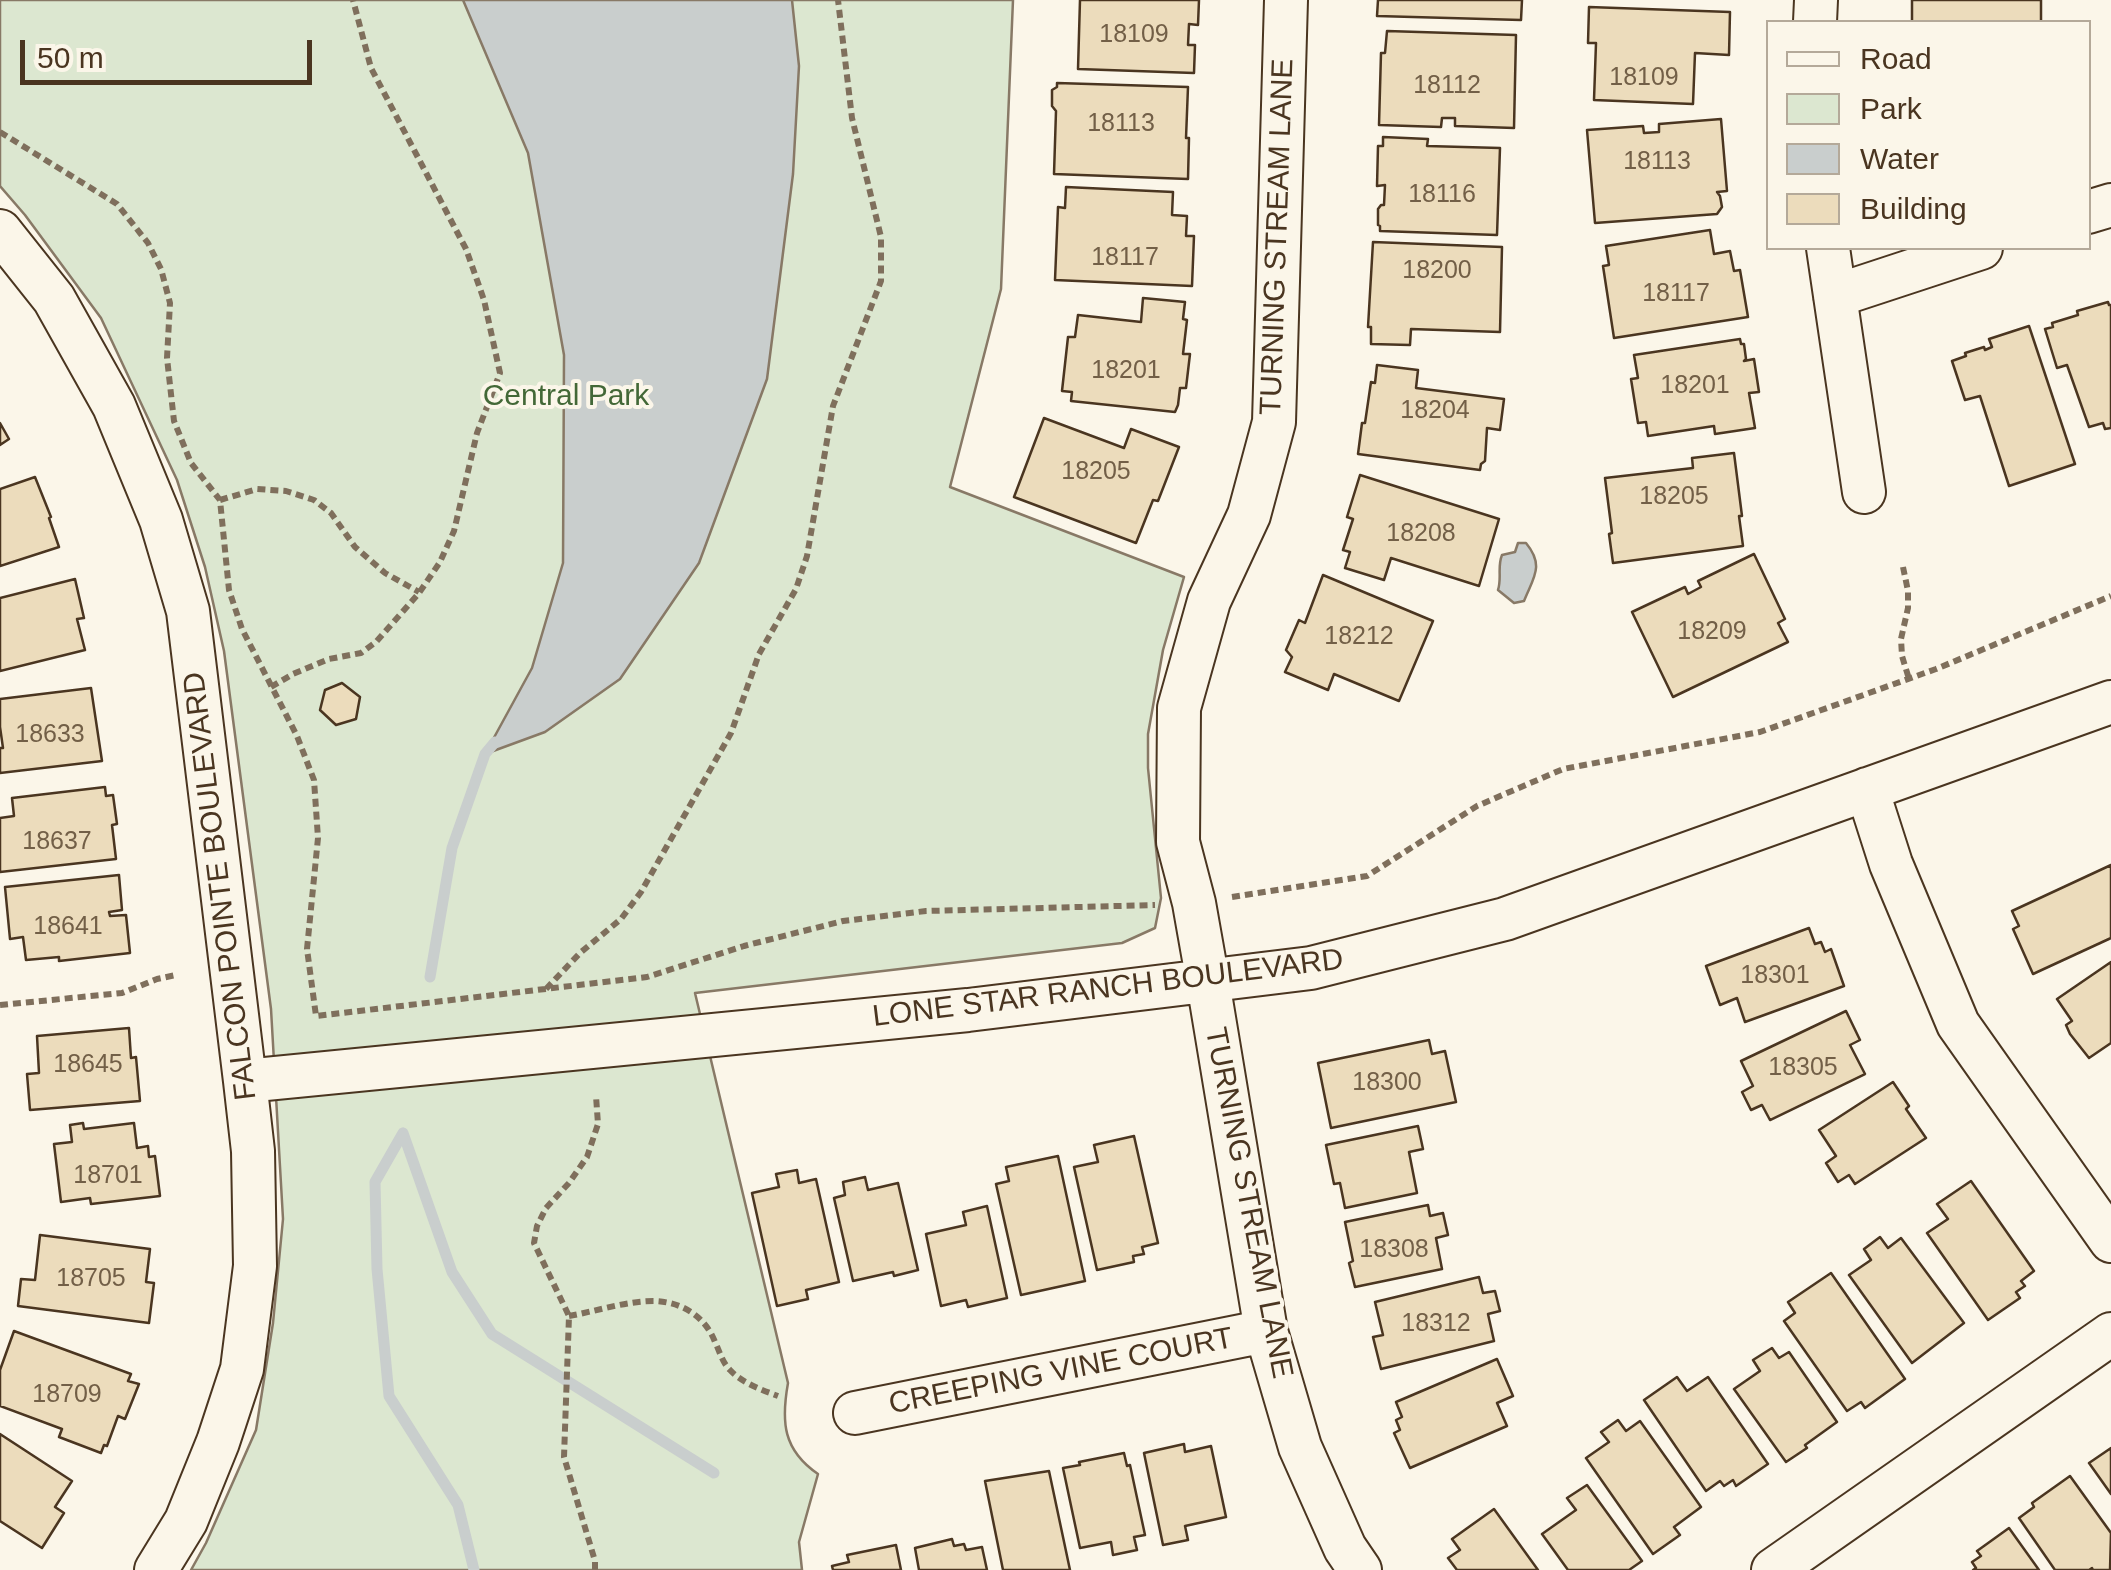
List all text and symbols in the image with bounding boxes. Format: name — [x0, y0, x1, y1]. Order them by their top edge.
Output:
scale bar — [25, 20, 318, 82]
house number: 18109 — [1099, 20, 1169, 50]
legend — [1766, 20, 2091, 250]
text: 50 m — [37, 41, 104, 74]
text: Road — [1860, 42, 1932, 75]
street label: TURNING STREAM LANE — [1254, 58, 1302, 416]
house number: 18109 — [1609, 63, 1679, 93]
house number: 18112 — [1413, 71, 1481, 101]
text: Park — [1860, 92, 1922, 125]
house number: 18113 — [1087, 109, 1155, 139]
text: Water — [1860, 142, 1939, 175]
house number: 18113 — [1623, 147, 1691, 177]
house number: 18116 — [1408, 180, 1476, 210]
text: Building — [1860, 192, 1967, 225]
house number: 18117 — [1091, 243, 1159, 273]
house number: 18200 — [1402, 256, 1472, 286]
house number: 18117 — [1642, 279, 1710, 309]
house number: 18201 — [1091, 356, 1161, 386]
house number: 18201 — [1660, 371, 1730, 401]
park label: Central Park — [483, 379, 649, 415]
house number: 18204 — [1400, 396, 1470, 426]
house number: 18205 — [1061, 457, 1131, 487]
house number: 18205 — [1639, 482, 1709, 512]
house number: 18208 — [1386, 519, 1456, 549]
house number: 18209 — [1677, 617, 1747, 647]
house number: 18212 — [1324, 622, 1394, 652]
street label: FALCON POINTE BOULEVARD — [177, 670, 265, 1102]
house number: 18633 — [15, 720, 85, 750]
house number: 18637 — [22, 827, 92, 857]
house number: 18641 — [33, 912, 103, 942]
street label: LONE STAR RANCH BOULEVARD — [871, 942, 1345, 1036]
house number: 18301 — [1740, 961, 1810, 991]
street label: TURNING STREAM LANE — [1196, 1024, 1300, 1382]
house number: 18645 — [53, 1050, 123, 1080]
house number: 18305 — [1768, 1053, 1838, 1083]
house number: 18300 — [1352, 1068, 1422, 1098]
house number: 18701 — [73, 1161, 143, 1191]
house number: 18308 — [1359, 1235, 1429, 1265]
house number: 18705 — [56, 1264, 126, 1294]
house number: 18312 — [1401, 1309, 1471, 1339]
street label: CREEPING VINE COURT — [886, 1321, 1236, 1423]
house number: 18709 — [32, 1380, 102, 1410]

